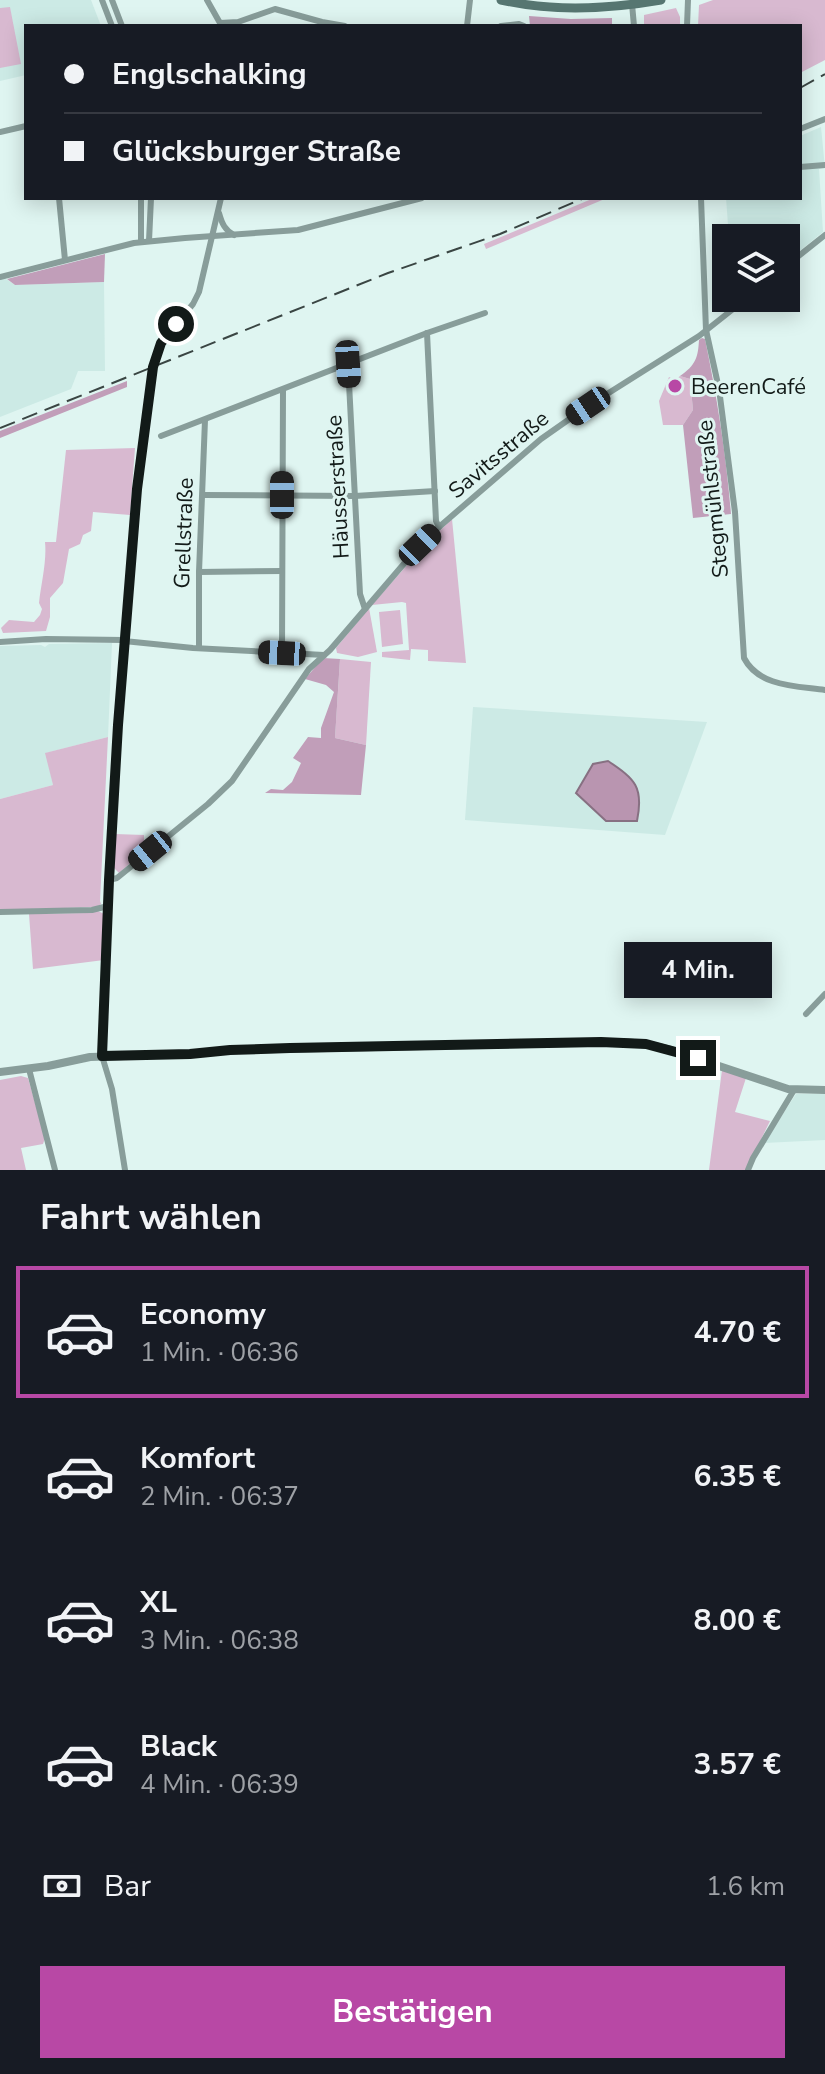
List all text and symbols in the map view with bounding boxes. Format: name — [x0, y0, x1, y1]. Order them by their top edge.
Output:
text: Englschalking — [112, 54, 307, 95]
text: Glücksburger Straße — [112, 131, 401, 172]
map controls — [712, 224, 800, 312]
button: layers — [712, 224, 800, 312]
route start — [158, 306, 194, 342]
car — [334, 339, 362, 389]
place label: BeerenCafé — [691, 372, 806, 402]
marker: BeerenCafé — [666, 377, 684, 395]
car — [561, 383, 615, 429]
street label: Savitsstraße — [442, 404, 555, 506]
street label: Häusserstraße — [319, 414, 357, 560]
street label: Stegmühlstraße — [690, 418, 736, 579]
car — [270, 471, 294, 519]
street label: Grellstraße — [167, 477, 201, 589]
car — [394, 520, 446, 570]
car — [257, 640, 307, 666]
car — [124, 827, 176, 875]
callout: 4 Min. — [624, 942, 772, 998]
text: 4 Min. — [661, 952, 735, 987]
route end — [680, 1040, 716, 1076]
text: Fahrt wählen — [40, 1193, 262, 1242]
text: Economy — [140, 1294, 266, 1335]
icon: car — [44, 1296, 116, 1368]
text: 4.70 € — [693, 1312, 781, 1353]
text: 1 Min. · 06:36 — [140, 1335, 299, 1370]
text: Komfort — [140, 1438, 255, 1479]
icon: car — [44, 1440, 116, 1512]
text: 6.35 € — [693, 1456, 781, 1497]
text: 2 Min. · 06:37 — [140, 1479, 299, 1514]
text: XL — [140, 1582, 177, 1623]
icon: car — [44, 1584, 116, 1656]
text: 8.00 € — [693, 1600, 781, 1641]
text: 3 Min. · 06:38 — [140, 1623, 299, 1658]
text: Black — [140, 1726, 217, 1767]
icon: car — [44, 1728, 116, 1800]
text: 3.57 € — [693, 1744, 781, 1785]
text: 4 Min. · 06:39 — [140, 1767, 299, 1802]
icon: cash — [40, 1864, 84, 1908]
text: Bar — [104, 1866, 151, 1907]
text: 1.6 km — [706, 1869, 785, 1904]
button: Bestätigen — [40, 1966, 785, 2058]

